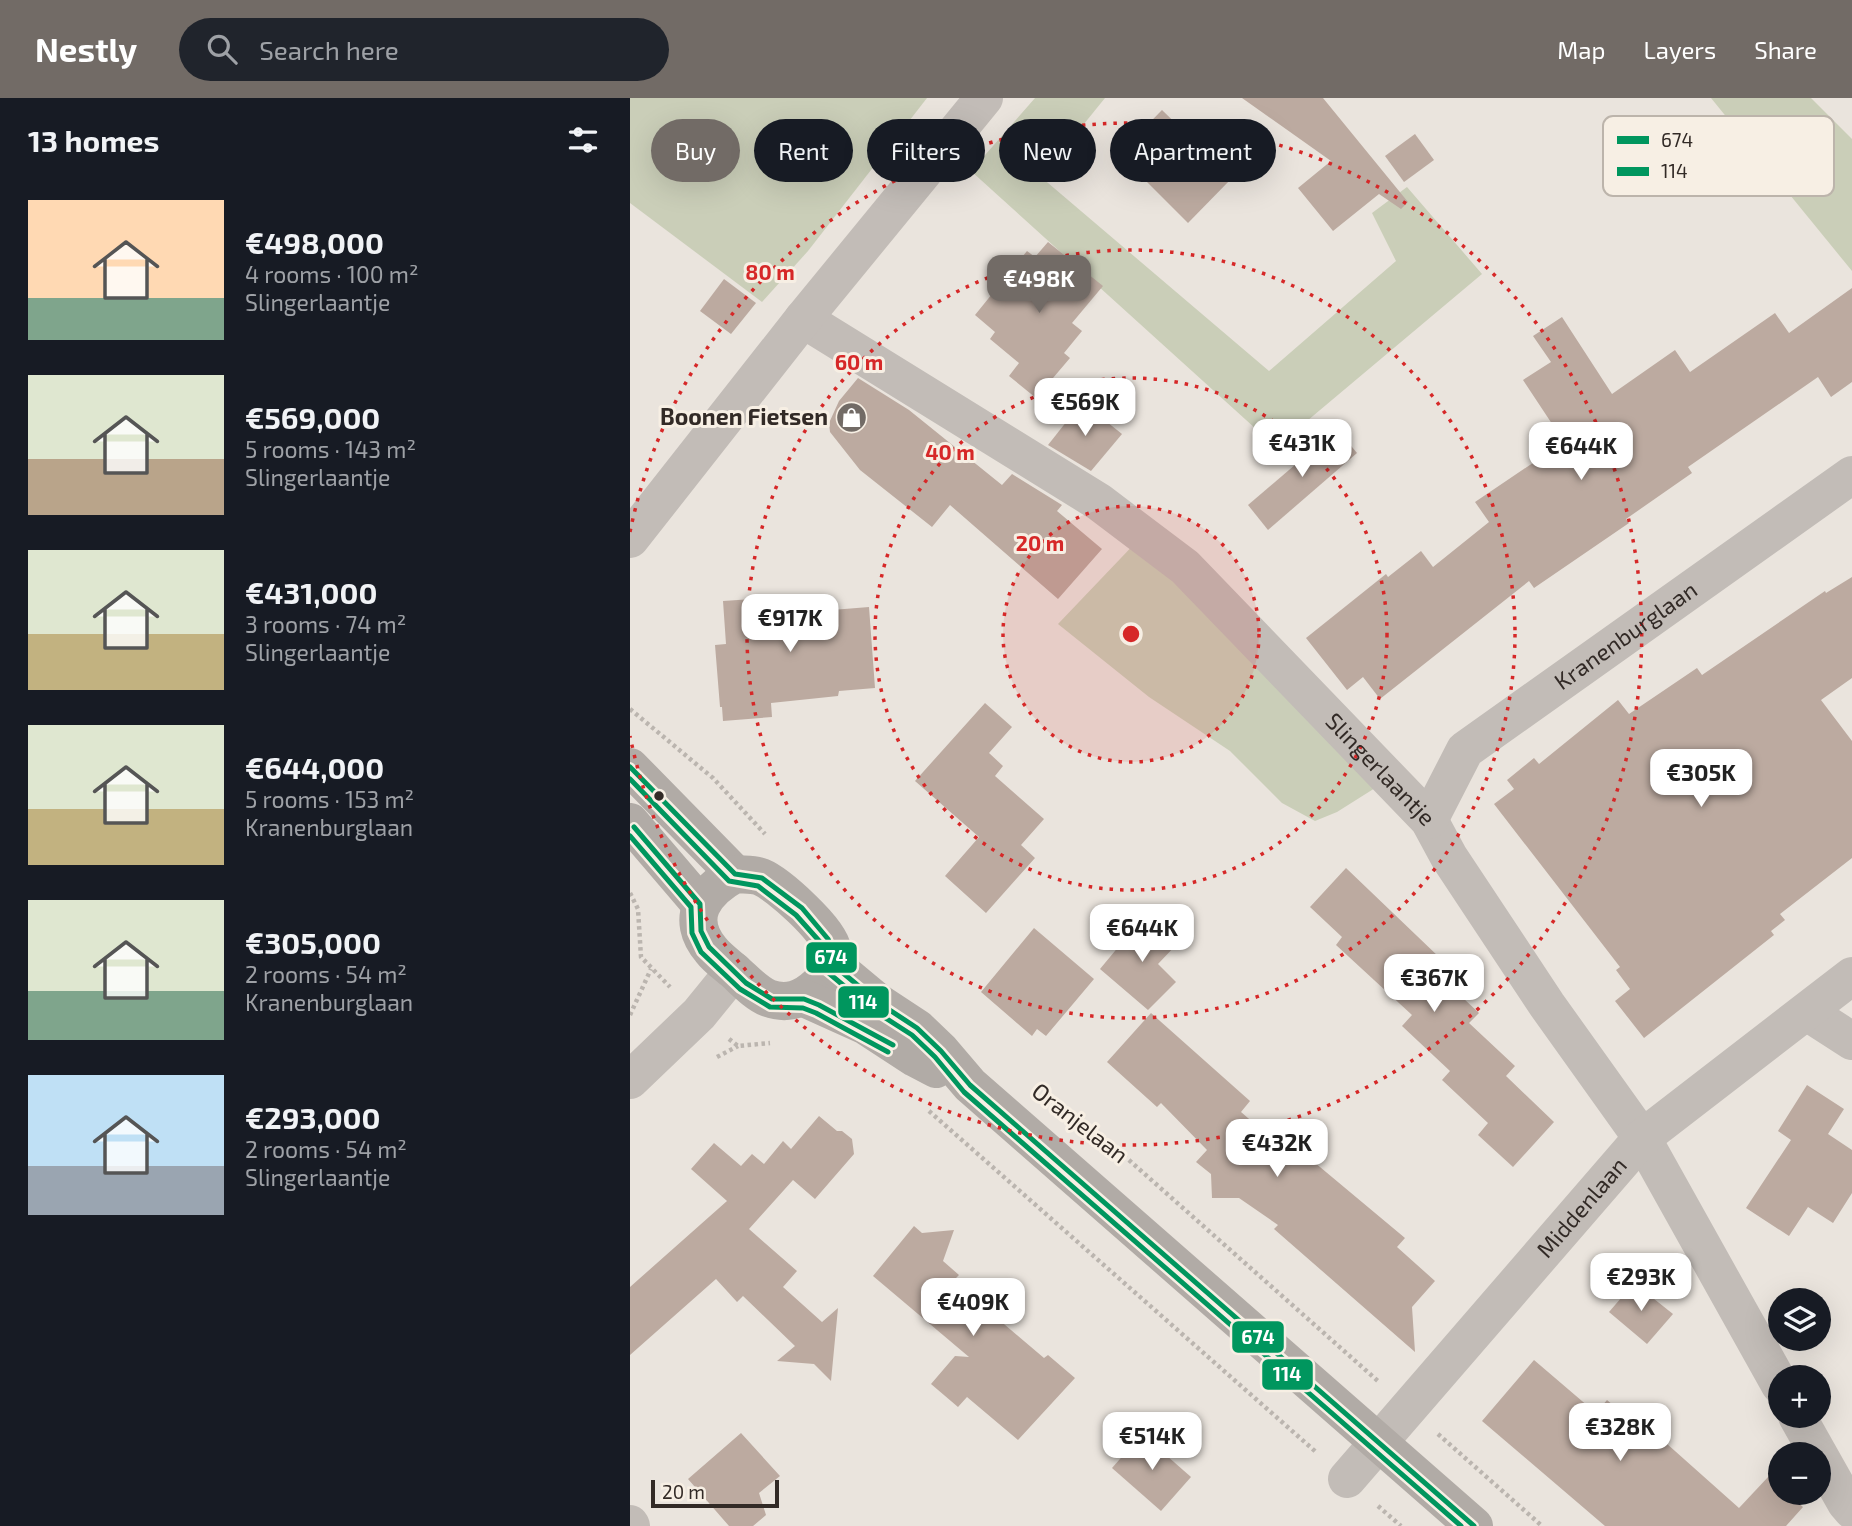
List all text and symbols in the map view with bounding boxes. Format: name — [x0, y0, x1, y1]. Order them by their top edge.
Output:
search box — [179, 18, 669, 81]
text: Nestly — [35, 29, 137, 69]
icon: search — [203, 30, 241, 68]
text: Search here — [259, 34, 399, 65]
text: Map — [1557, 35, 1605, 64]
text: Layers — [1643, 35, 1716, 64]
text: Share — [1754, 35, 1817, 64]
legend — [1603, 116, 1834, 196]
chip: Buy — [651, 119, 740, 182]
chip: Rent — [754, 119, 853, 182]
chip: Filters — [867, 119, 985, 182]
chip: New — [999, 119, 1096, 182]
chip: Apartment — [1110, 119, 1276, 182]
icon: filters — [564, 121, 602, 159]
text: 13 homes — [28, 122, 159, 158]
text: 674 — [1661, 128, 1693, 151]
text: 114 — [1661, 159, 1688, 182]
text: €498,000 — [245, 224, 384, 260]
icon: home — [84, 228, 168, 312]
pin: €498K — [990, 256, 1088, 315]
text: 80 m — [745, 259, 795, 284]
text: 4 rooms · 100 m² — [245, 260, 419, 288]
text: €498K — [1003, 264, 1075, 292]
text: Slingerlaantje — [245, 288, 390, 316]
text: 60 m — [835, 349, 883, 374]
pin: €569K — [1036, 378, 1134, 438]
text: €569K — [1050, 387, 1120, 415]
text: €569,000 — [245, 399, 380, 435]
shop icon: Boonen Fietsen — [834, 400, 868, 434]
place label: Boonen Fietsen — [660, 402, 828, 430]
icon: home — [84, 403, 168, 487]
pin: €431K — [1253, 420, 1351, 479]
pin: €644K — [1532, 422, 1630, 482]
text: €431K — [1269, 428, 1335, 456]
text: €644K — [1545, 431, 1617, 459]
text: 5 rooms · 143 m² — [245, 435, 416, 463]
text: 40 m — [925, 439, 975, 464]
text: Slingerlaantje — [245, 463, 390, 491]
text: 20 m — [1016, 530, 1064, 555]
text: €431,000 — [245, 574, 377, 610]
street label: Kranenburglaan — [1549, 575, 1702, 695]
icon: home — [84, 578, 168, 662]
pin: €917K — [741, 594, 839, 654]
text: €917K — [758, 603, 823, 631]
text: 3 rooms · 74 m² — [245, 610, 406, 638]
centre of rings — [1119, 622, 1143, 646]
text: Slingerlaantje — [245, 638, 390, 666]
street label: Slingerlaantje — [1320, 707, 1442, 831]
text: €644,000 — [245, 749, 384, 785]
pin: €305K — [1652, 750, 1750, 809]
icon: home — [84, 753, 168, 837]
text: €305K — [1666, 758, 1736, 786]
text: 5 rooms · 153 m² — [245, 785, 414, 813]
unlabelled marker — [652, 789, 666, 803]
text: Kranenburglaan — [245, 813, 413, 841]
pin: €644K — [1093, 904, 1191, 964]
text: €644K — [1106, 913, 1178, 941]
text: €305,000 — [245, 924, 381, 960]
icon: home — [84, 928, 168, 1012]
line badge: 674 — [805, 941, 858, 974]
text: 674 — [814, 945, 848, 968]
pin: €367K — [1385, 954, 1483, 1014]
text: 2 rooms · 54 m² — [245, 960, 407, 988]
text: €367K — [1400, 963, 1468, 991]
line badge: 114 — [837, 985, 890, 1019]
text: Kranenburglaan — [245, 988, 413, 1016]
text: 114 — [849, 990, 877, 1013]
street label: Oranjelaan — [1027, 1076, 1134, 1168]
text: €293,000 — [245, 1099, 380, 1135]
icon: home — [84, 1103, 168, 1187]
pin: €432K — [1228, 1119, 1326, 1179]
text: €432K — [1242, 1128, 1312, 1156]
text: 2 rooms · 54 m² — [245, 1135, 407, 1163]
street label: Middenlaan — [1530, 1151, 1632, 1263]
text: Slingerlaantje — [245, 1163, 390, 1191]
pin: €293K — [1592, 1254, 1690, 1313]
text: €293K — [1606, 1262, 1676, 1290]
pin: €409K — [924, 1278, 1022, 1338]
text: €409K — [937, 1287, 1009, 1315]
map controls — [1768, 1288, 1831, 1505]
button: layers — [1768, 1288, 1831, 1351]
line badge: 674 — [1231, 1320, 1285, 1354]
text: 674 — [1241, 1325, 1275, 1348]
line badge: 114 — [1261, 1358, 1314, 1391]
text: 114 — [1273, 1362, 1301, 1385]
button: + — [1768, 1365, 1831, 1428]
pin: €328K — [1571, 1404, 1669, 1463]
pin: €514K — [1103, 1412, 1201, 1472]
text: €328K — [1585, 1412, 1655, 1440]
text: €514K — [1119, 1421, 1185, 1449]
button: − — [1768, 1442, 1831, 1505]
scale bar — [651, 1477, 779, 1509]
text: 20 m — [662, 1480, 705, 1503]

